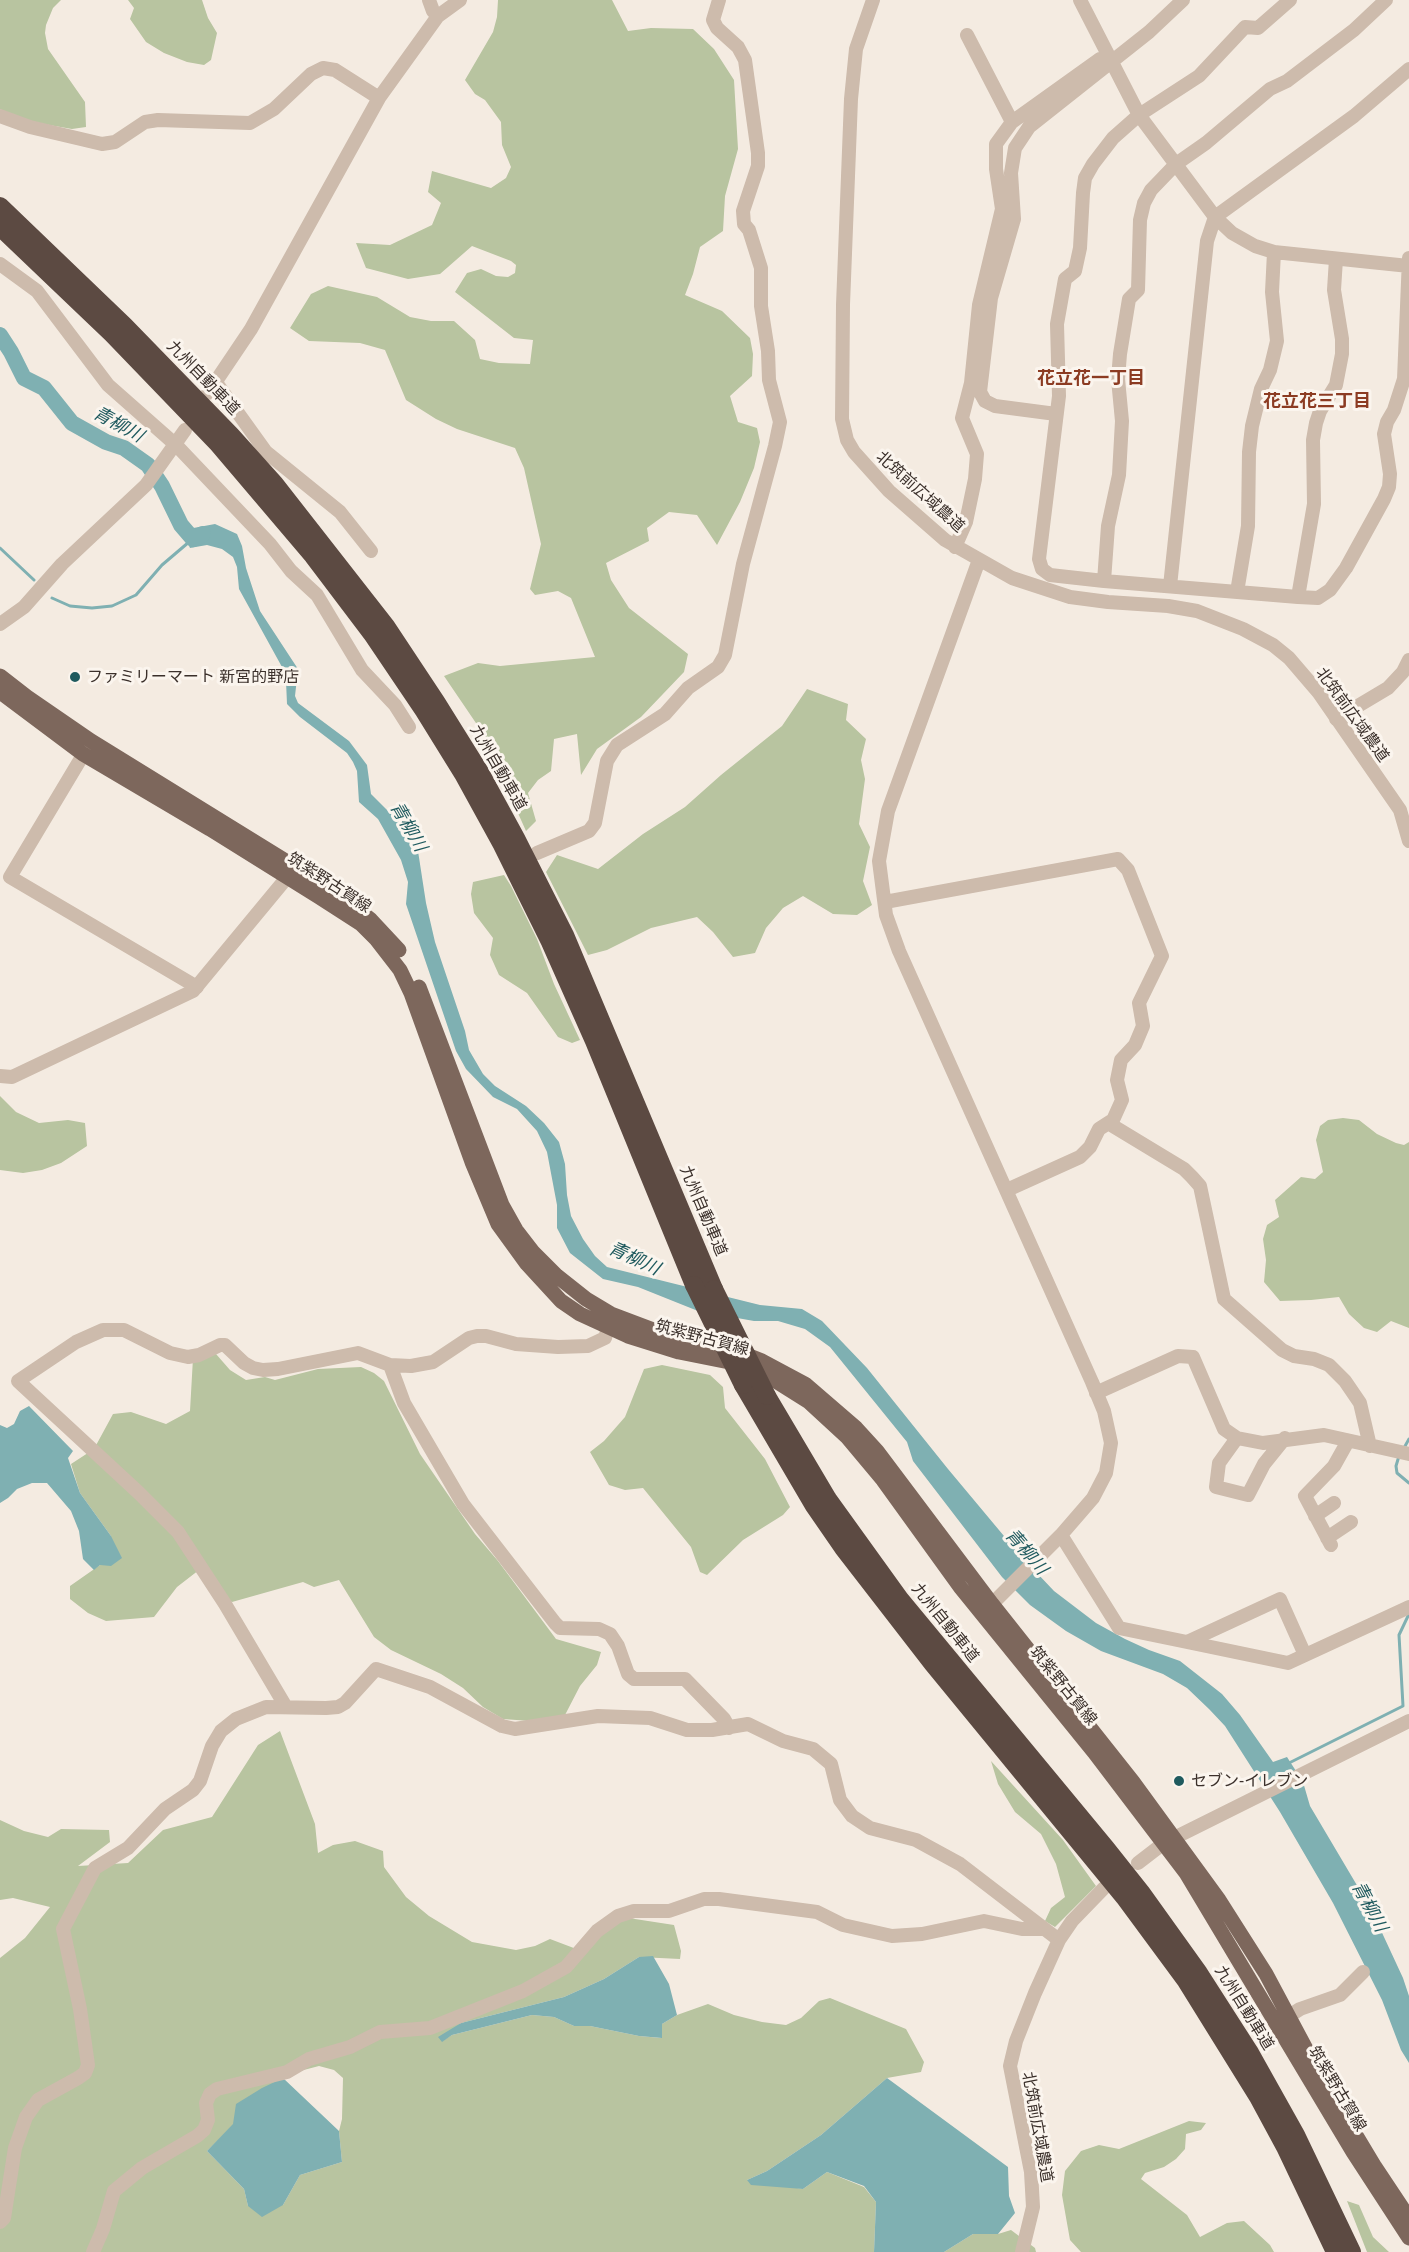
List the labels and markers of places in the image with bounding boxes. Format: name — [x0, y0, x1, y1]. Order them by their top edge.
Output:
place label: ファミリーマート 新宮的野店 — [87, 667, 299, 687]
marker: ファミリーマート 新宮的野店 — [68, 670, 82, 684]
place label: セブン-イレブン — [1191, 1771, 1308, 1791]
marker: セブン-イレブン — [1172, 1774, 1186, 1788]

